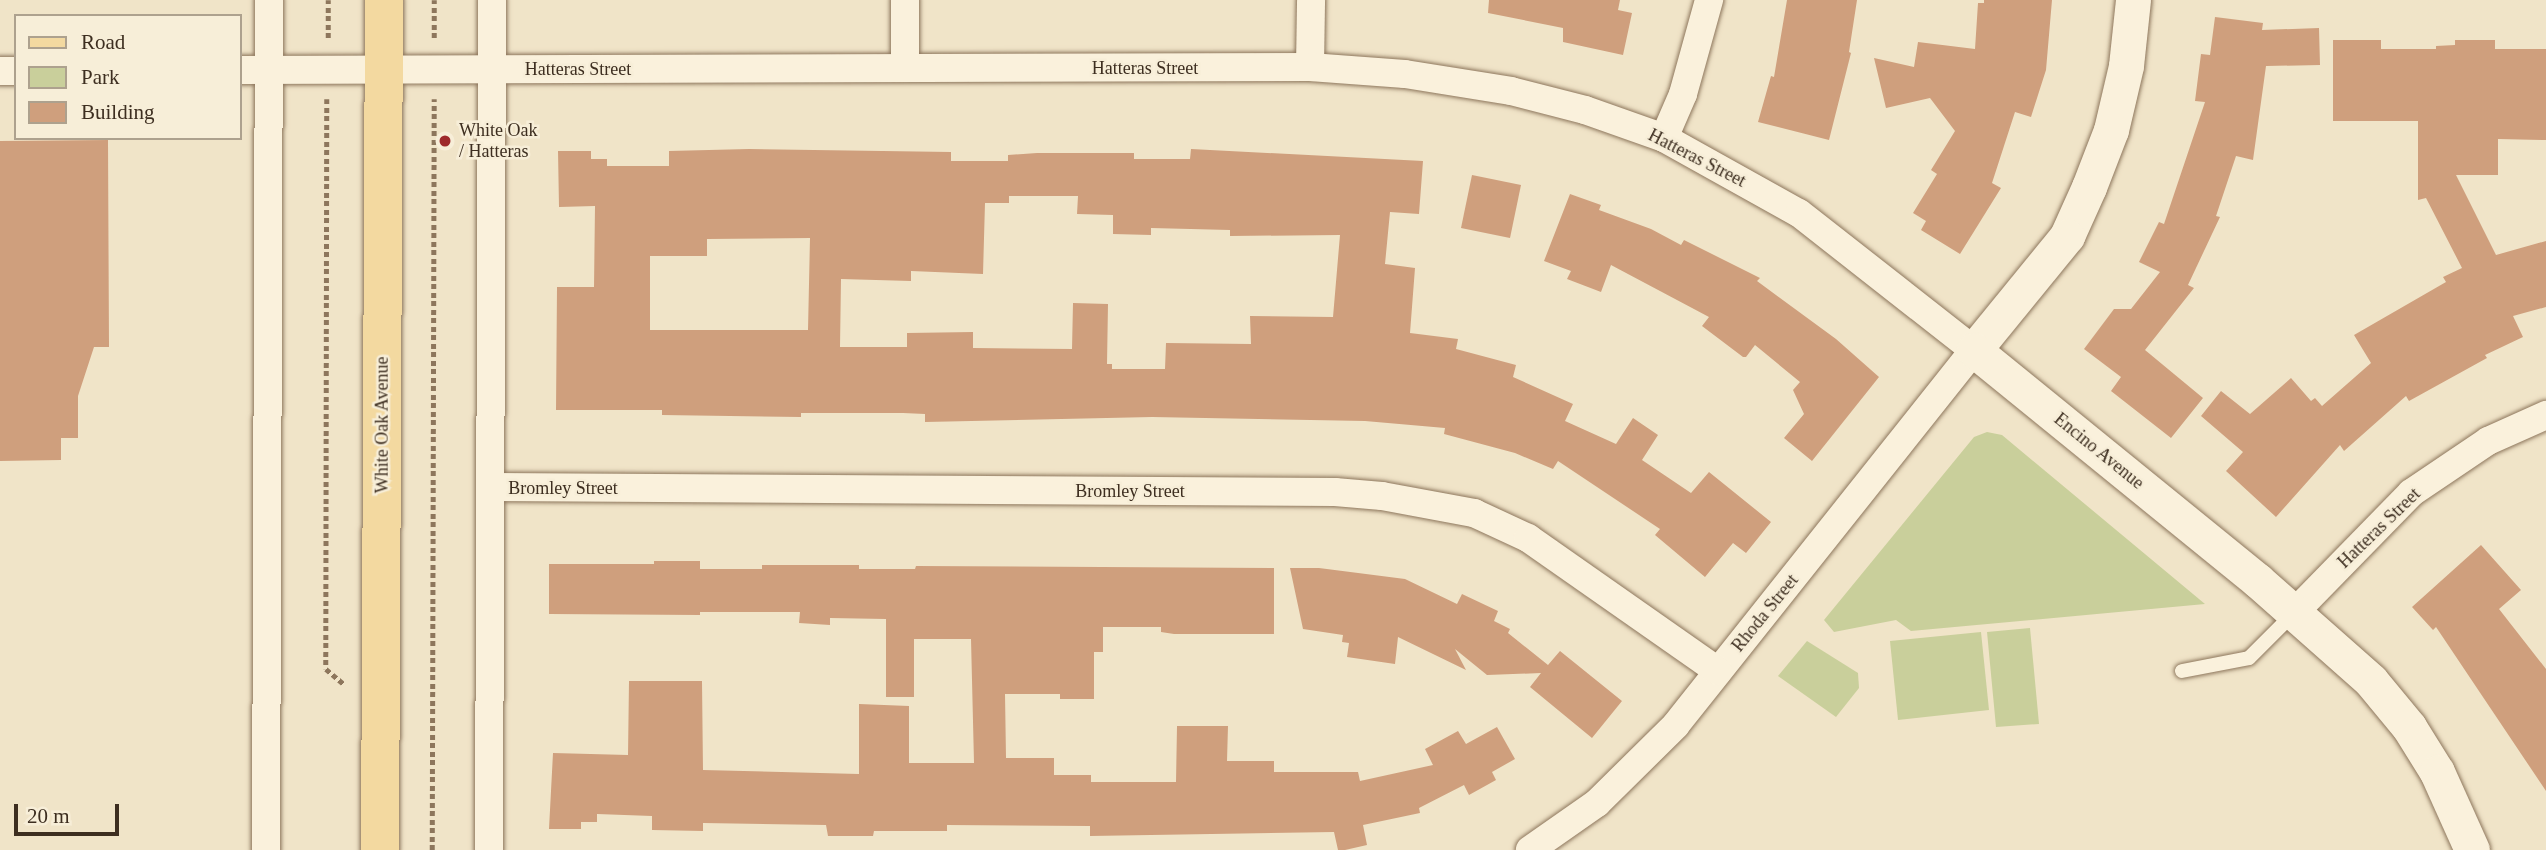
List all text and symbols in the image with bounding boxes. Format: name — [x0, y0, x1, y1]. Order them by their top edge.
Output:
legend — [14, 14, 242, 140]
text: Road — [81, 30, 125, 54]
street label: Hatteras Street — [1092, 57, 1198, 79]
street label: Hatteras Street — [525, 58, 631, 80]
text: Park — [81, 65, 120, 89]
text: Building — [81, 100, 155, 124]
place label: White Oak / Hatteras — [459, 120, 537, 162]
street label: Hatteras Street — [1645, 124, 1749, 192]
marker: White Oak / Hatteras — [437, 133, 453, 149]
street label: White Oak Avenue — [371, 356, 393, 494]
street label: Encino Avenue — [2049, 408, 2149, 494]
street label: Bromley Street — [508, 477, 618, 499]
street label: Bromley Street — [1075, 480, 1185, 502]
street label: Hatteras Street — [2333, 483, 2425, 573]
street label: Rhoda Street — [1727, 570, 1803, 656]
scale bar — [18, 790, 122, 834]
text: 20 m — [27, 804, 70, 828]

